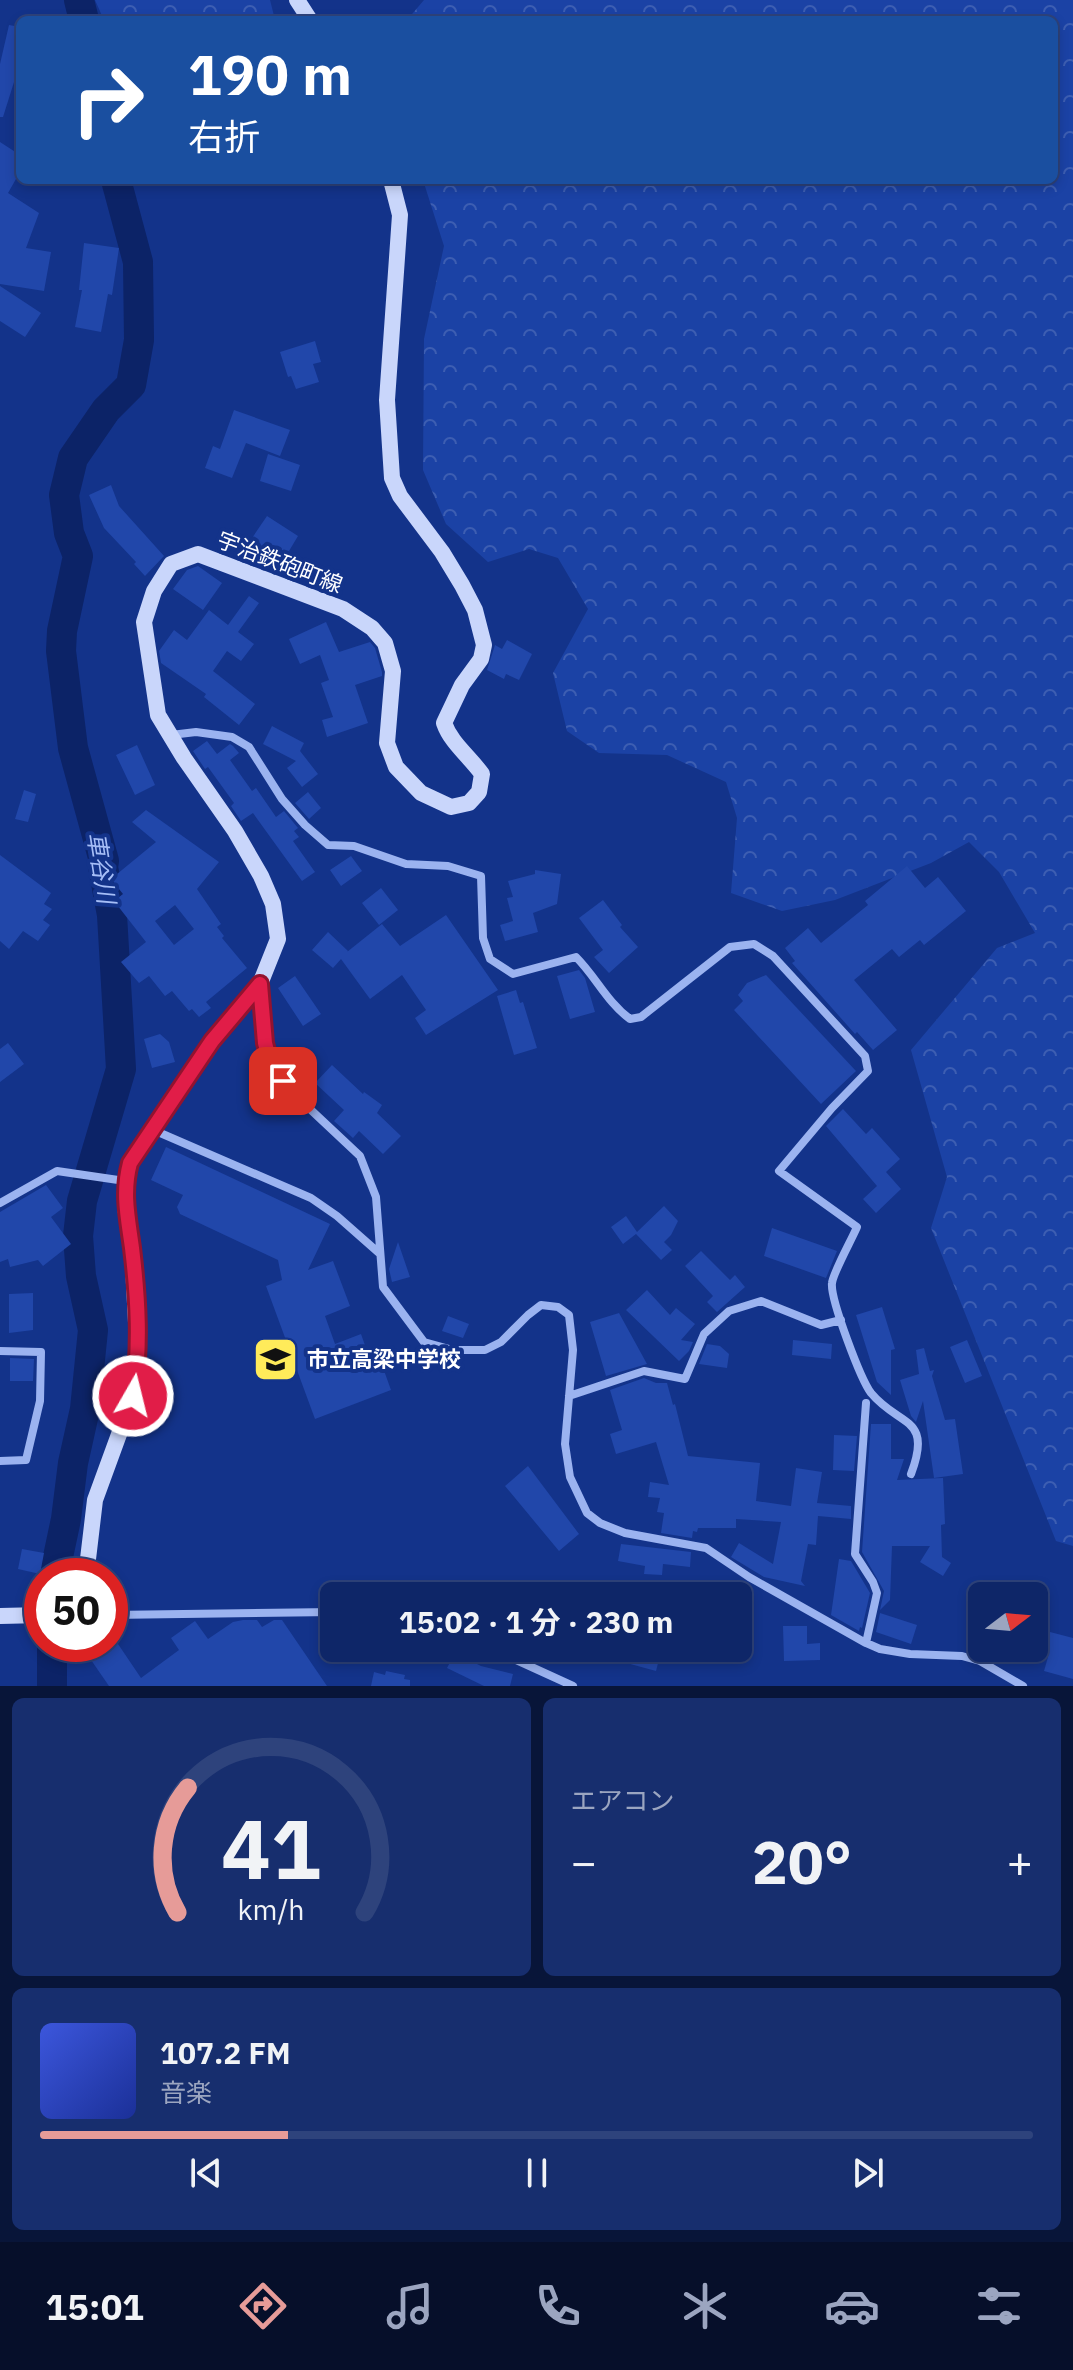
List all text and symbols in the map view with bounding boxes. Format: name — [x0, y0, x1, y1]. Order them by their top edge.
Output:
text: 190 m — [188, 38, 352, 110]
icon: right — [56, 48, 160, 152]
text: 右折 — [188, 113, 260, 160]
street label: 宇治鉄砲町線 — [213, 524, 347, 599]
water label: 車谷川 — [81, 830, 124, 909]
pin — [249, 1047, 317, 1115]
icon: arrive — [261, 1059, 305, 1103]
school or university icon: 市立高梁中学校 — [252, 1335, 300, 1383]
place label: 市立高梁中学校 — [307, 1344, 461, 1373]
position arrow — [91, 1354, 175, 1438]
speed limit sign: 50 — [24, 1558, 128, 1662]
north arrow — [968, 1582, 1048, 1662]
map controls — [968, 1582, 1048, 1662]
text: 15:02 · 1 分 · 230 m — [399, 1602, 673, 1641]
text: エアコン — [571, 1783, 675, 1817]
text: 41 — [221, 1794, 321, 1902]
text: 20° — [752, 1822, 852, 1901]
text: − — [571, 1833, 597, 1890]
text: + — [1007, 1833, 1033, 1890]
text: km/h — [238, 1891, 305, 1928]
text: 107.2 FM — [160, 2033, 291, 2072]
text: 音楽 — [160, 2075, 212, 2109]
icon: previous — [184, 2151, 228, 2195]
icon: pause — [515, 2151, 559, 2195]
icon: next — [846, 2151, 890, 2195]
icon: directions — [235, 2278, 291, 2334]
icon: music — [382, 2278, 438, 2334]
icon: phone — [530, 2278, 586, 2334]
icon: climate — [677, 2278, 733, 2334]
icon: car — [824, 2278, 880, 2334]
icon: filters — [971, 2278, 1027, 2334]
text: 15:01 — [46, 2283, 144, 2330]

